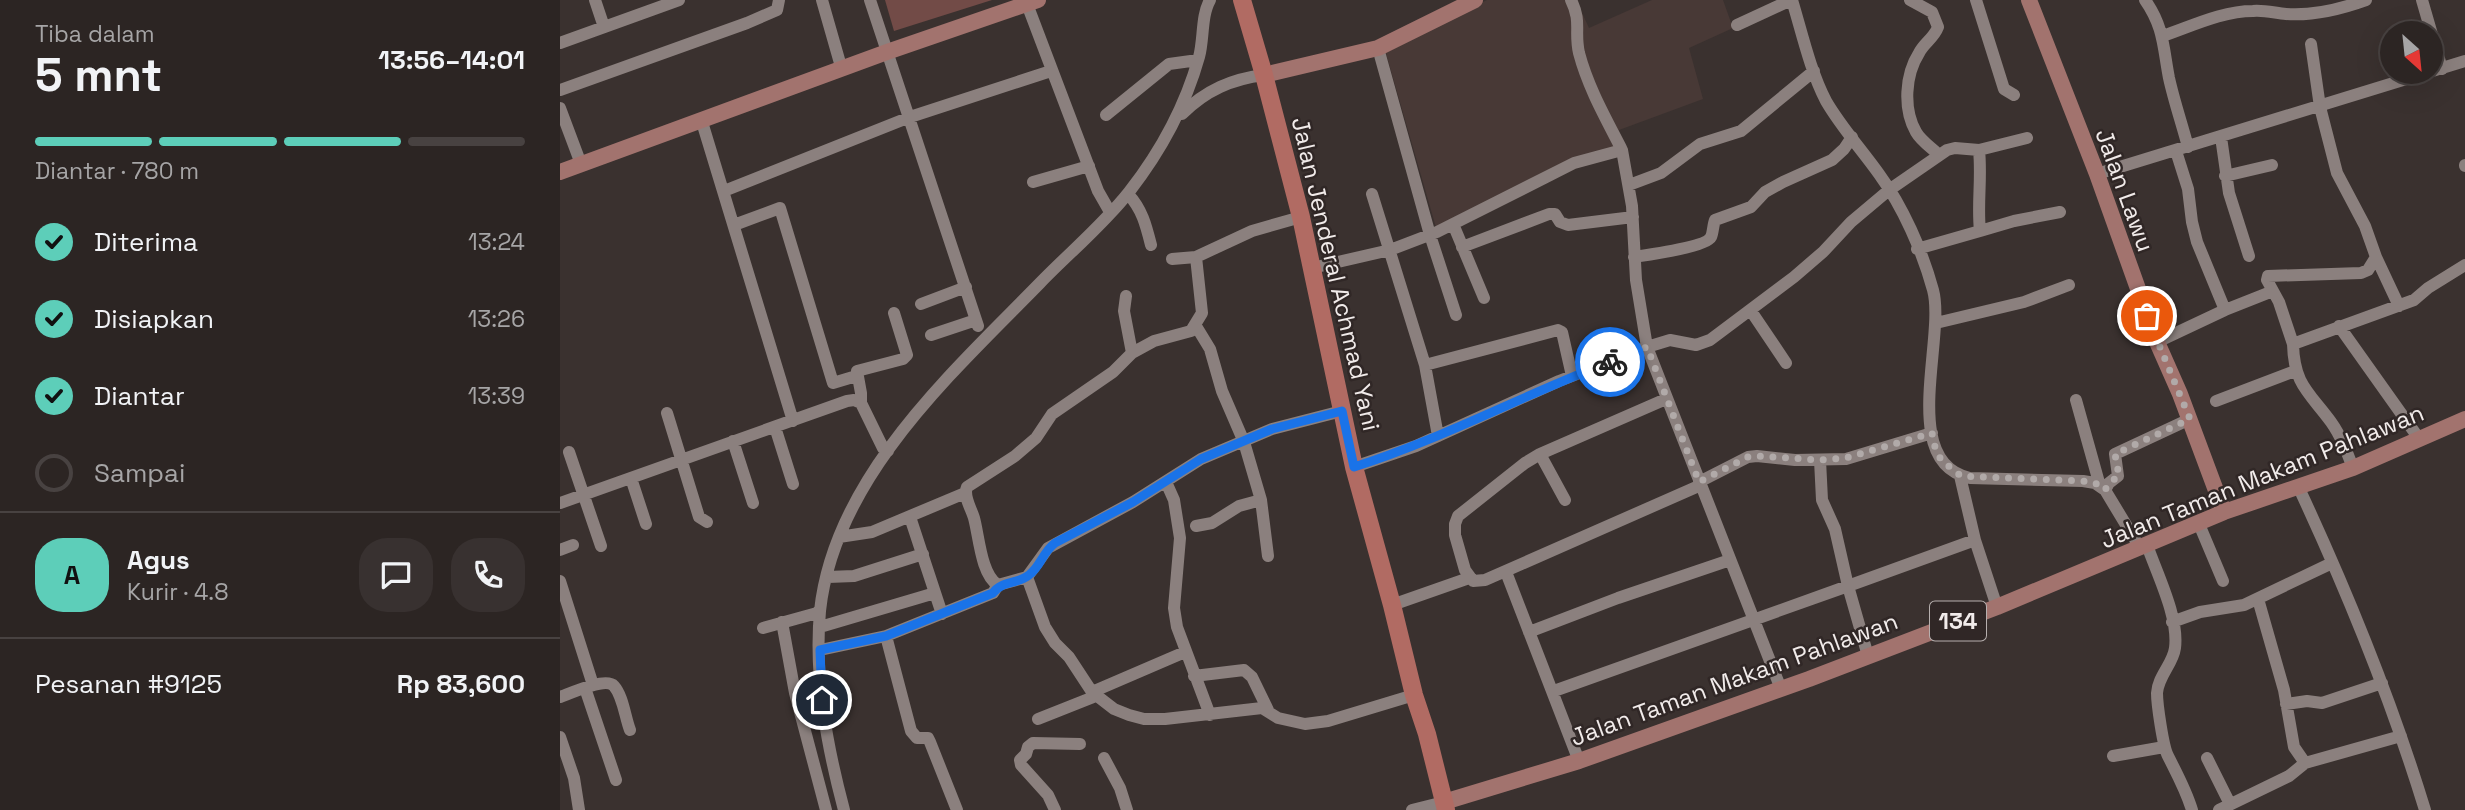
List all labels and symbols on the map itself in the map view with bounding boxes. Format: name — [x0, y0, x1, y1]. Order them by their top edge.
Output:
north arrow — [2380, 21, 2443, 84]
street label: Jalan Jenderal Achmad Yani — [1285, 114, 1387, 434]
street label: Jalan Lawu — [2088, 124, 2162, 256]
pin — [2117, 286, 2177, 346]
courier — [1575, 327, 1645, 397]
street label: Jalan Taman Makam Pahlawan — [2096, 397, 2428, 555]
road number: 134 — [1930, 601, 1986, 640]
street label: Jalan Taman Makam Pahlawan — [1566, 605, 1902, 753]
pin — [792, 670, 852, 730]

